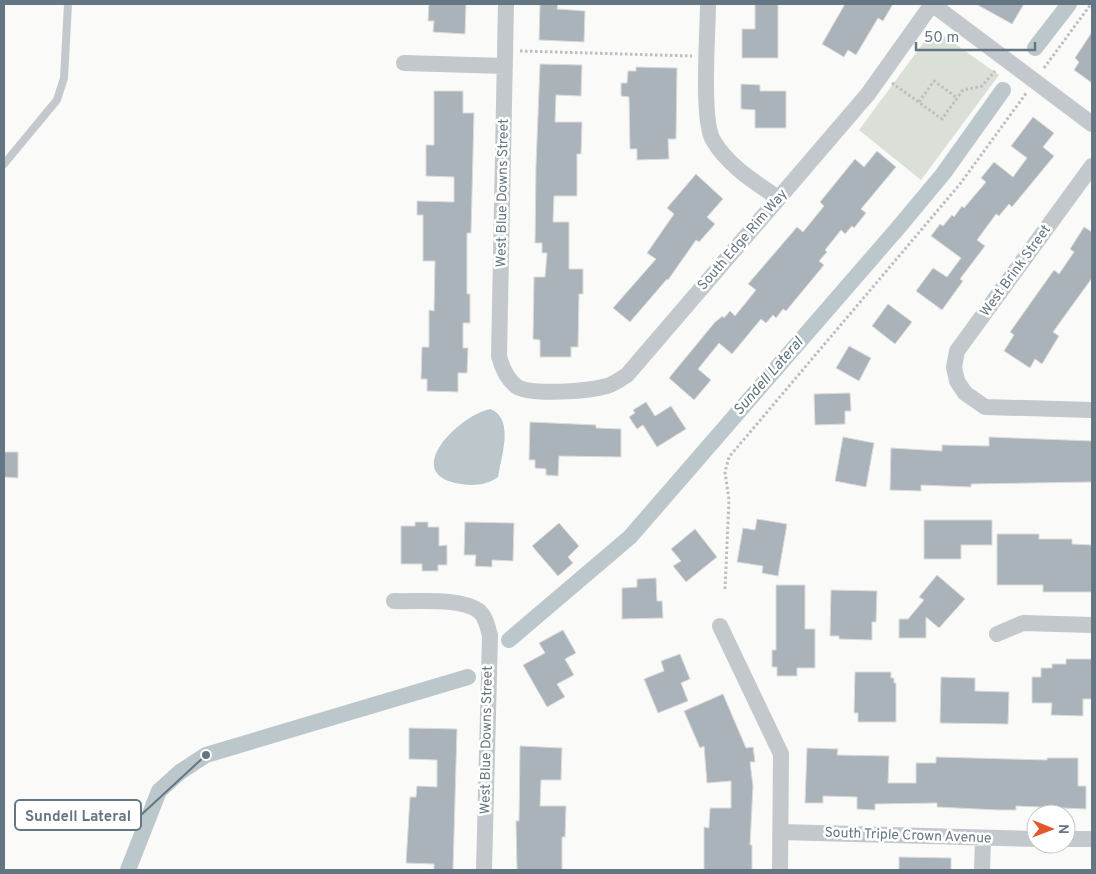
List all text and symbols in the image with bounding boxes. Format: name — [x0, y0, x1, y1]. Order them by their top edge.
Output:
scale bar — [916, 20, 1035, 52]
text: 50 m — [924, 29, 959, 48]
street label: West Blue Downs Street — [493, 118, 513, 268]
street label: South Edge Rim Way — [694, 186, 792, 294]
street label: West Brink Street — [977, 222, 1055, 320]
water label: Sundell Lateral — [730, 333, 809, 420]
street label: West Blue Downs Street — [477, 665, 497, 815]
callout: Sundell Lateral — [15, 800, 141, 830]
north arrow — [1026, 804, 1076, 854]
text: Sundell Lateral — [25, 808, 131, 827]
text: N — [1054, 824, 1071, 834]
street label: South Triple Crown Avenue — [824, 825, 992, 847]

